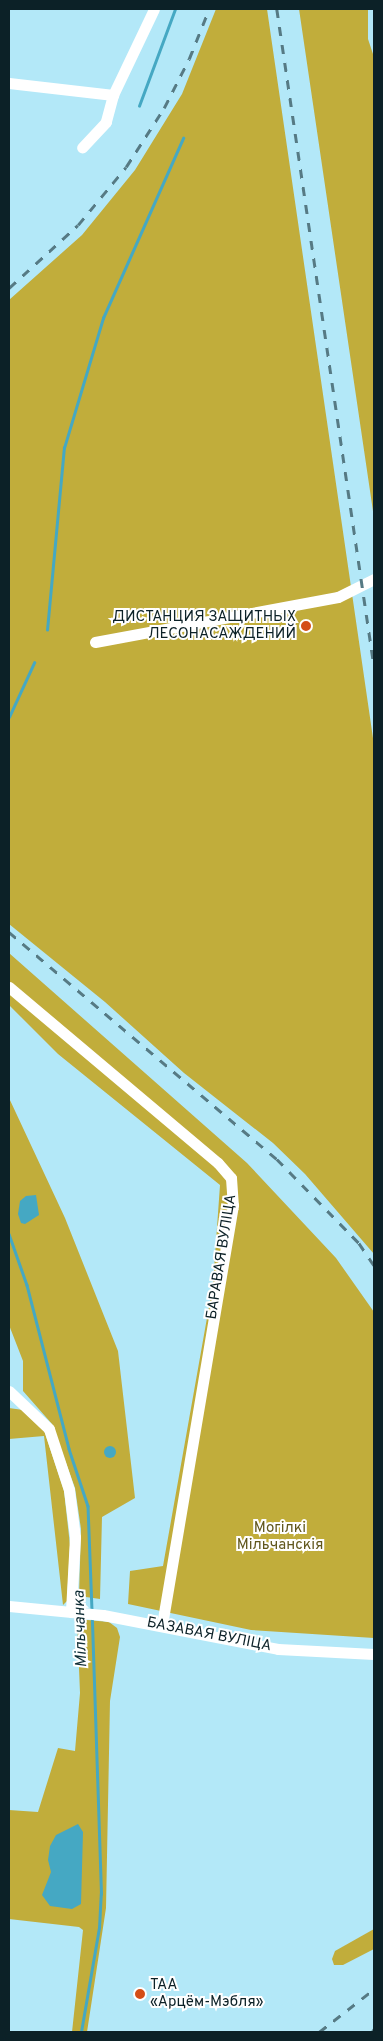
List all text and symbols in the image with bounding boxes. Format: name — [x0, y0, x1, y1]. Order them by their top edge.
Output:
place label: ДИСТАНЦИЯ ЗАЩИТНЫХ ЛЕСОНАСАЖДЕНИЙ — [112, 608, 296, 643]
marker: ДИСТАНЦИЯ ЗАЩИТНЫХ ЛЕСОНАСАЖДЕНИЙ — [300, 620, 312, 632]
street label: БАРАВАЯ ВУЛІЦА — [203, 1193, 241, 1321]
park label: Могілкі Мільчанскія — [237, 1519, 323, 1554]
water label: Мільчанка — [70, 1590, 92, 1668]
street label: БАЗАВАЯ ВУЛІЦА — [145, 1614, 273, 1656]
place label: ТАА «Арцём-Мэбля» — [150, 1976, 264, 2011]
marker: ТАА «Арцём-Мэбля» — [134, 1988, 146, 2000]

